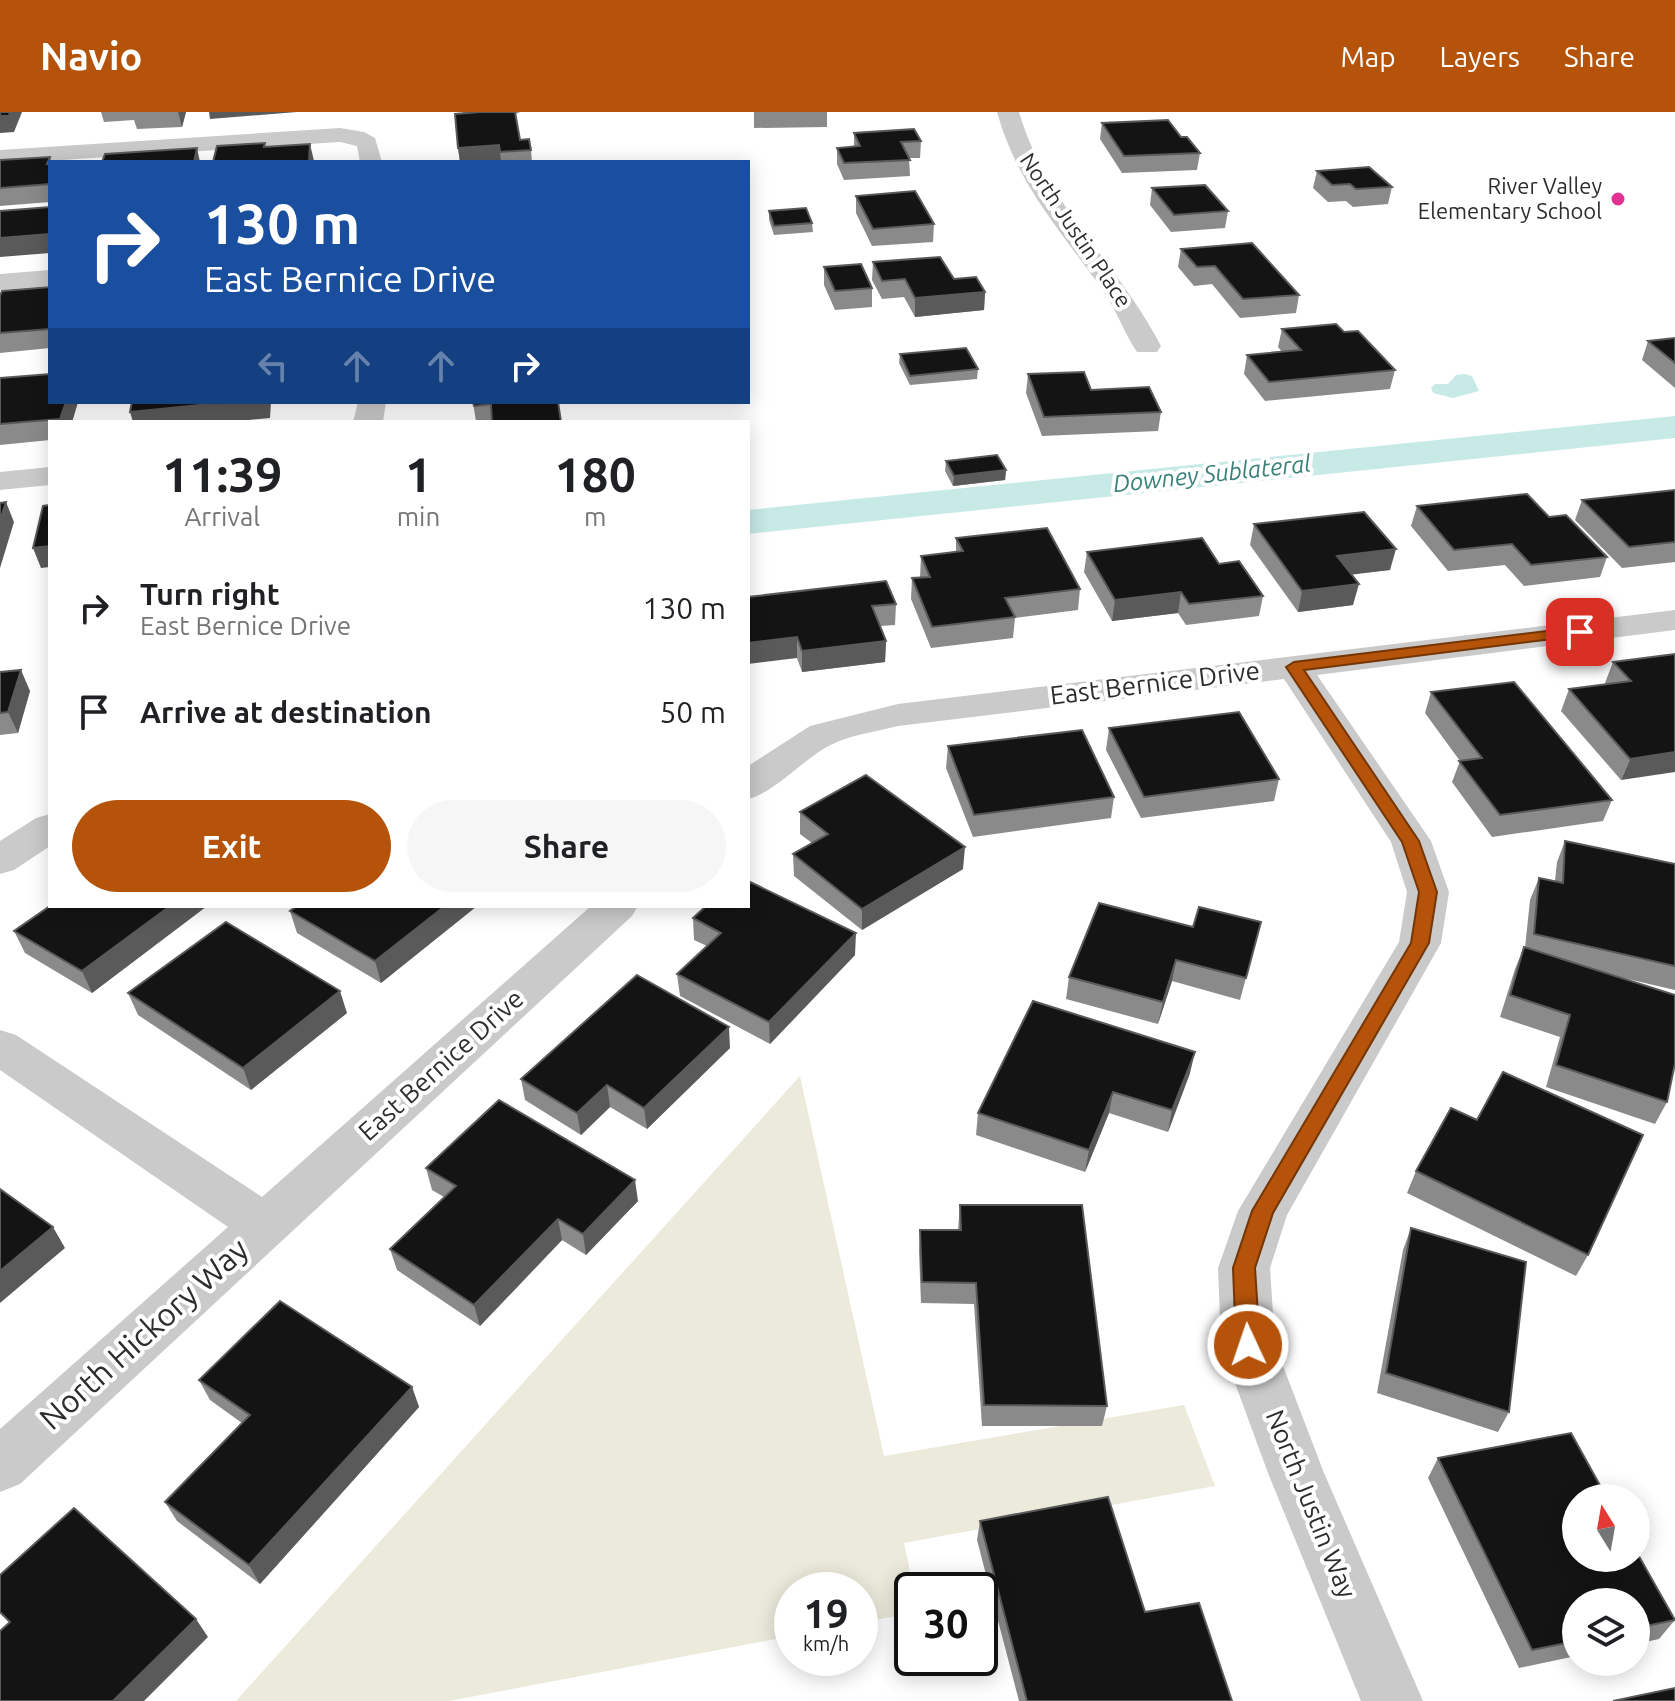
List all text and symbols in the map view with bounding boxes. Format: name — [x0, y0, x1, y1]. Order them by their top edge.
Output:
text: Navio — [40, 35, 142, 77]
text: Map — [1340, 41, 1396, 72]
text: Layers — [1440, 41, 1520, 72]
text: Share — [1564, 41, 1635, 72]
street label: North Justin Place — [1016, 148, 1137, 311]
place label: River Valley Elementary School — [1418, 173, 1602, 223]
marker: River Valley Elementary School — [1609, 190, 1627, 208]
icon: right — [72, 192, 176, 296]
text: 130 m — [204, 192, 360, 255]
text: East Bernice Drive — [204, 258, 496, 299]
icon: left — [251, 344, 295, 388]
icon: ahead — [335, 344, 379, 388]
icon: ahead — [419, 344, 463, 388]
icon: right — [503, 344, 547, 388]
text: 11:39 — [162, 447, 282, 501]
text: 1 — [405, 447, 432, 501]
text: 180 — [555, 447, 636, 501]
water label: Downey Sublateral — [1112, 450, 1312, 497]
text: Arrival — [184, 502, 260, 531]
text: min — [397, 502, 440, 531]
text: m — [584, 502, 606, 531]
text: Turn right — [140, 577, 280, 611]
icon: right — [72, 586, 116, 630]
text: 130 m — [642, 591, 726, 625]
pin — [1546, 598, 1614, 666]
icon: arrive — [1558, 610, 1602, 654]
text: East Bernice Drive — [140, 611, 351, 640]
street label: East Bernice Drive — [1048, 655, 1261, 710]
icon: arrive — [72, 690, 116, 734]
text: Arrive at destination — [140, 695, 432, 729]
text: 50 m — [659, 695, 726, 729]
button: Exit — [72, 800, 391, 892]
button: Share — [407, 800, 726, 892]
street label: East Bernice Drive — [353, 983, 529, 1146]
street label: North Hickory Way — [32, 1230, 255, 1436]
position arrow — [1206, 1303, 1290, 1387]
street label: North Justin Way — [1261, 1406, 1362, 1602]
north arrow — [1562, 1484, 1650, 1572]
map controls — [1562, 1484, 1650, 1676]
speed limit sign: 30 — [894, 1572, 998, 1676]
button: layers — [1562, 1588, 1650, 1676]
text: 19 — [803, 1591, 849, 1636]
text: km/h — [803, 1632, 849, 1655]

